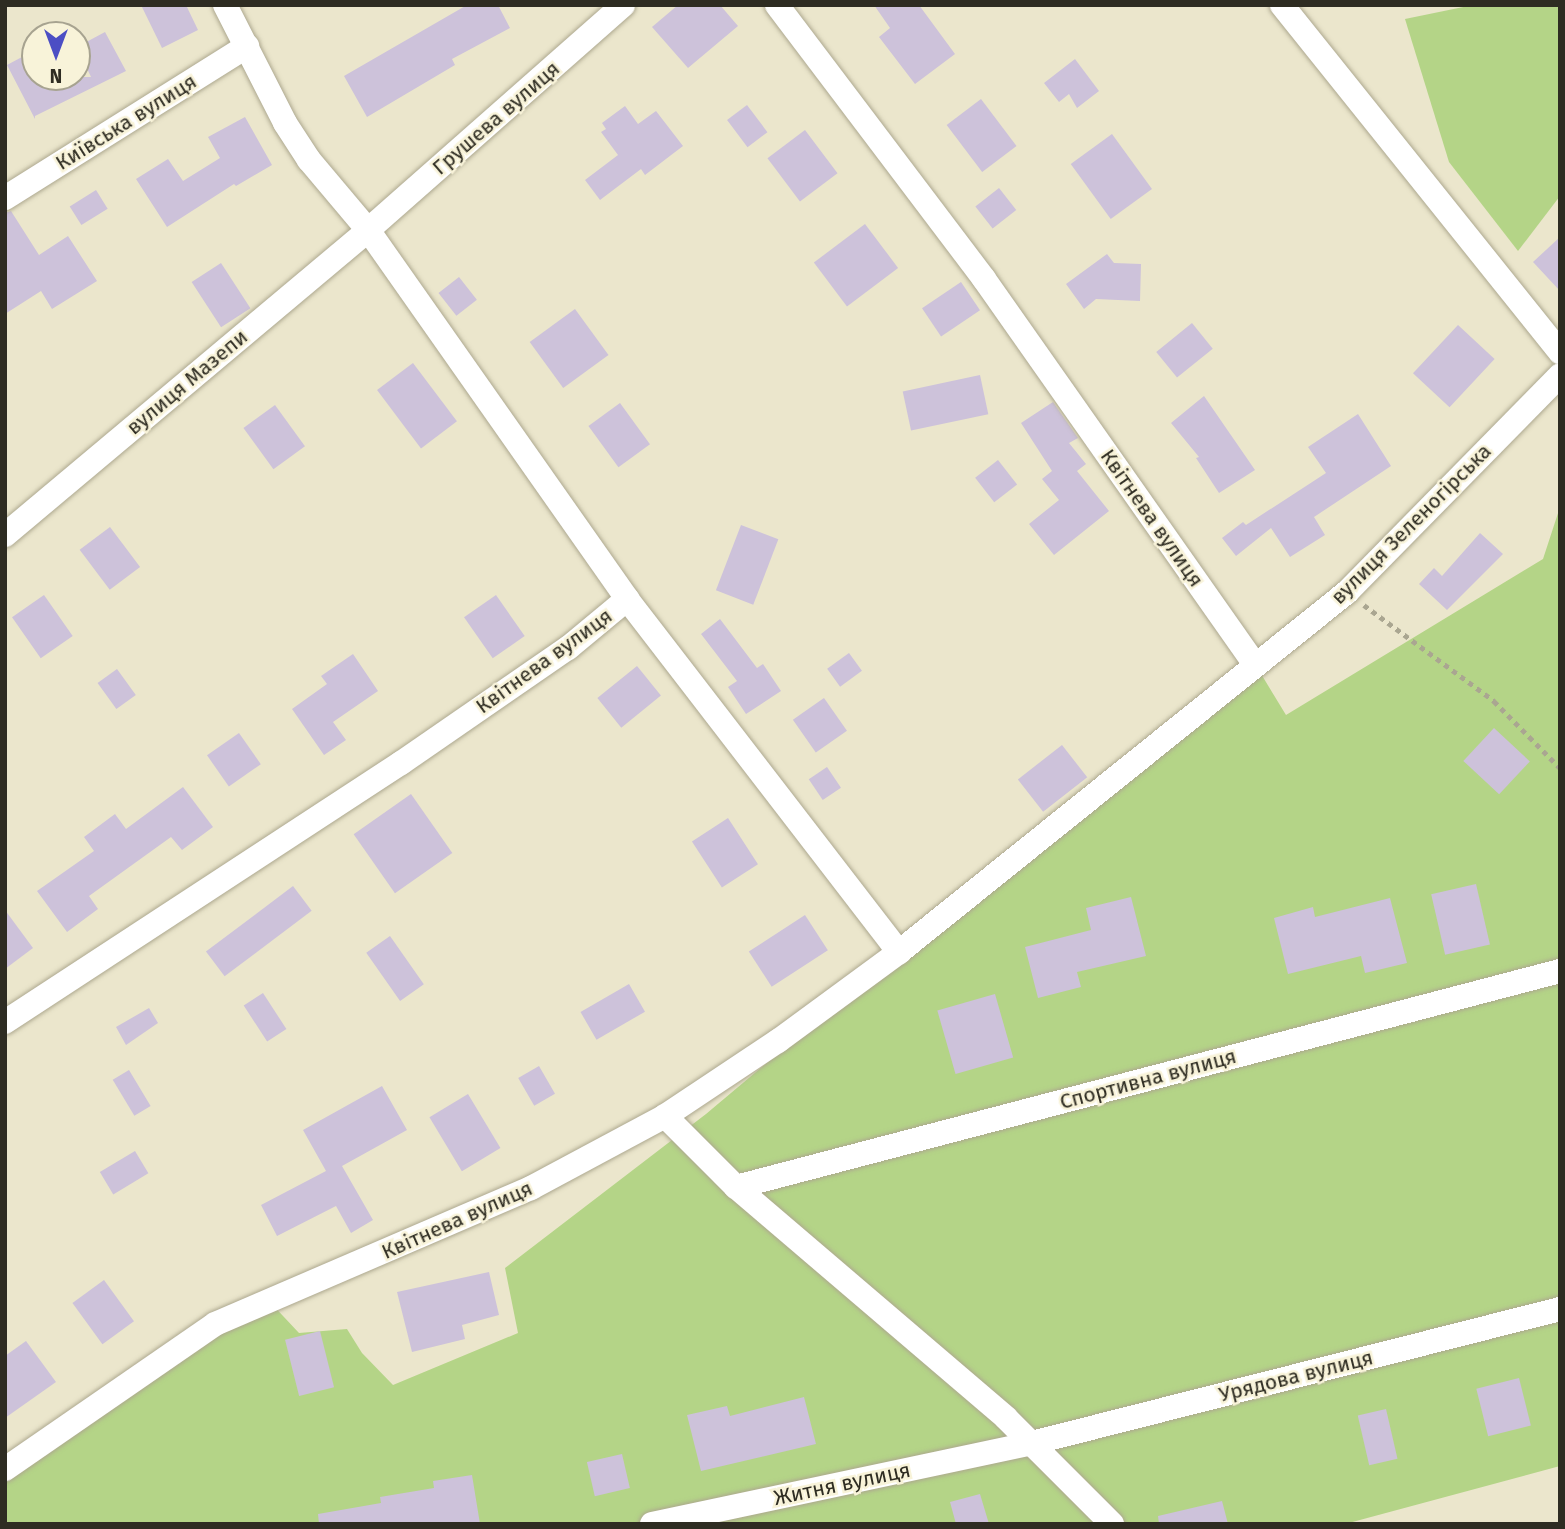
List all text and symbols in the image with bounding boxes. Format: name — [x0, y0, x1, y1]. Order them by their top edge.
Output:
north arrow — [21, 21, 91, 91]
street label: Грушева вулиця — [427, 56, 565, 180]
text: N — [50, 64, 62, 87]
street label: Київська вулиця — [51, 69, 201, 175]
street label: вулиця Мазепи — [121, 324, 253, 440]
street label: вулиця Зеленогірська — [1326, 439, 1496, 609]
street label: Квітнева вулиця — [1095, 444, 1209, 592]
street label: Квітнева вулиця — [471, 603, 617, 719]
street label: Спортивна вулиця — [1057, 1043, 1239, 1115]
street label: Квітнева вулиця — [378, 1175, 536, 1265]
street label: Урядова вулиця — [1216, 1345, 1376, 1407]
street label: Житня вулиця — [771, 1457, 913, 1511]

